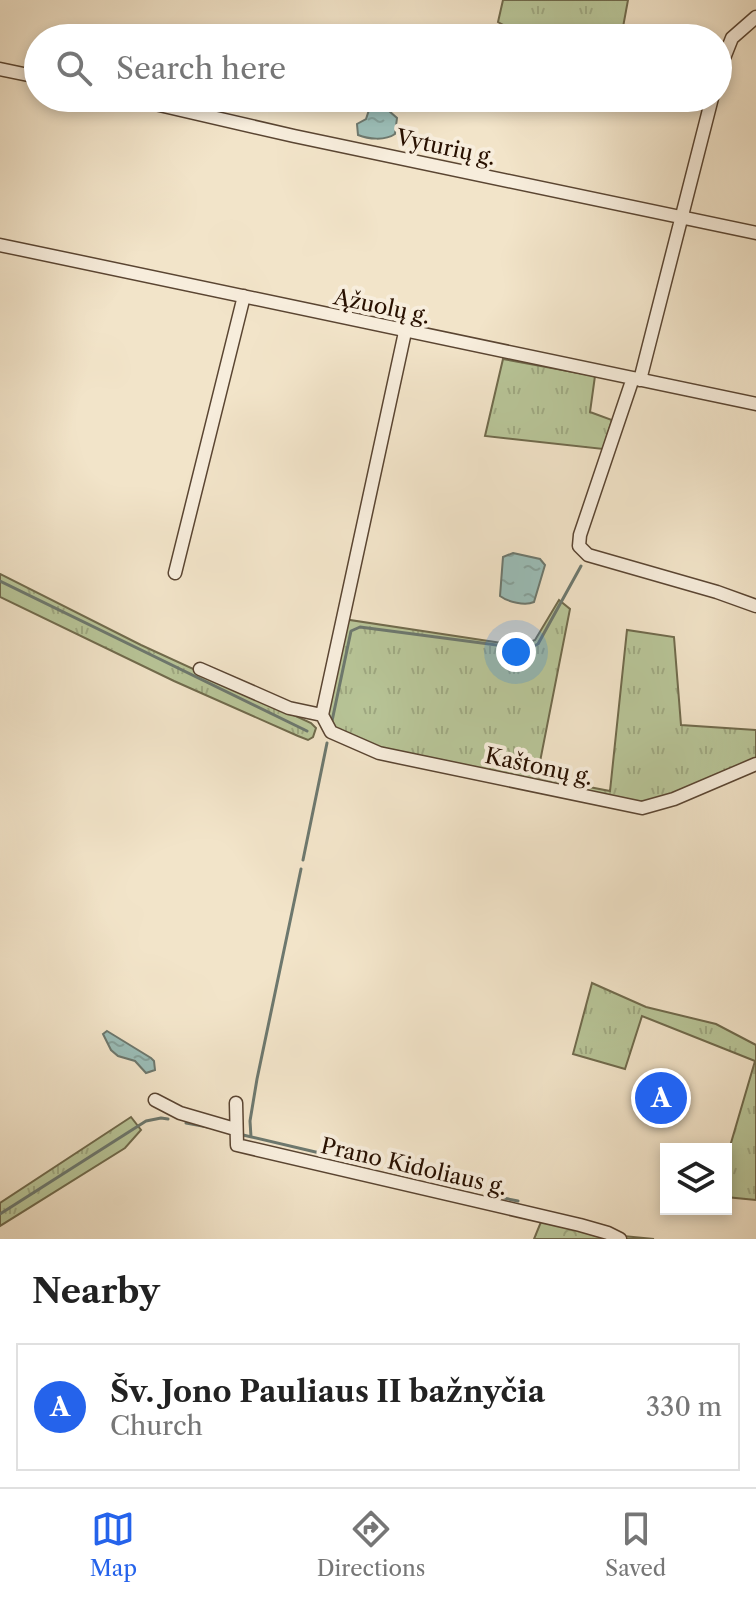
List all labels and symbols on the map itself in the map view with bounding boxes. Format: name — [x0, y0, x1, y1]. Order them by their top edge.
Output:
street label: Vyturių g. — [393, 124, 498, 171]
street label: Ąžuolų g. — [330, 283, 432, 330]
your location — [496, 632, 536, 672]
street label: Kaštonų g. — [482, 742, 595, 791]
pin: A — [635, 1068, 687, 1128]
street label: Prano Kidoliaus g. — [318, 1132, 510, 1201]

